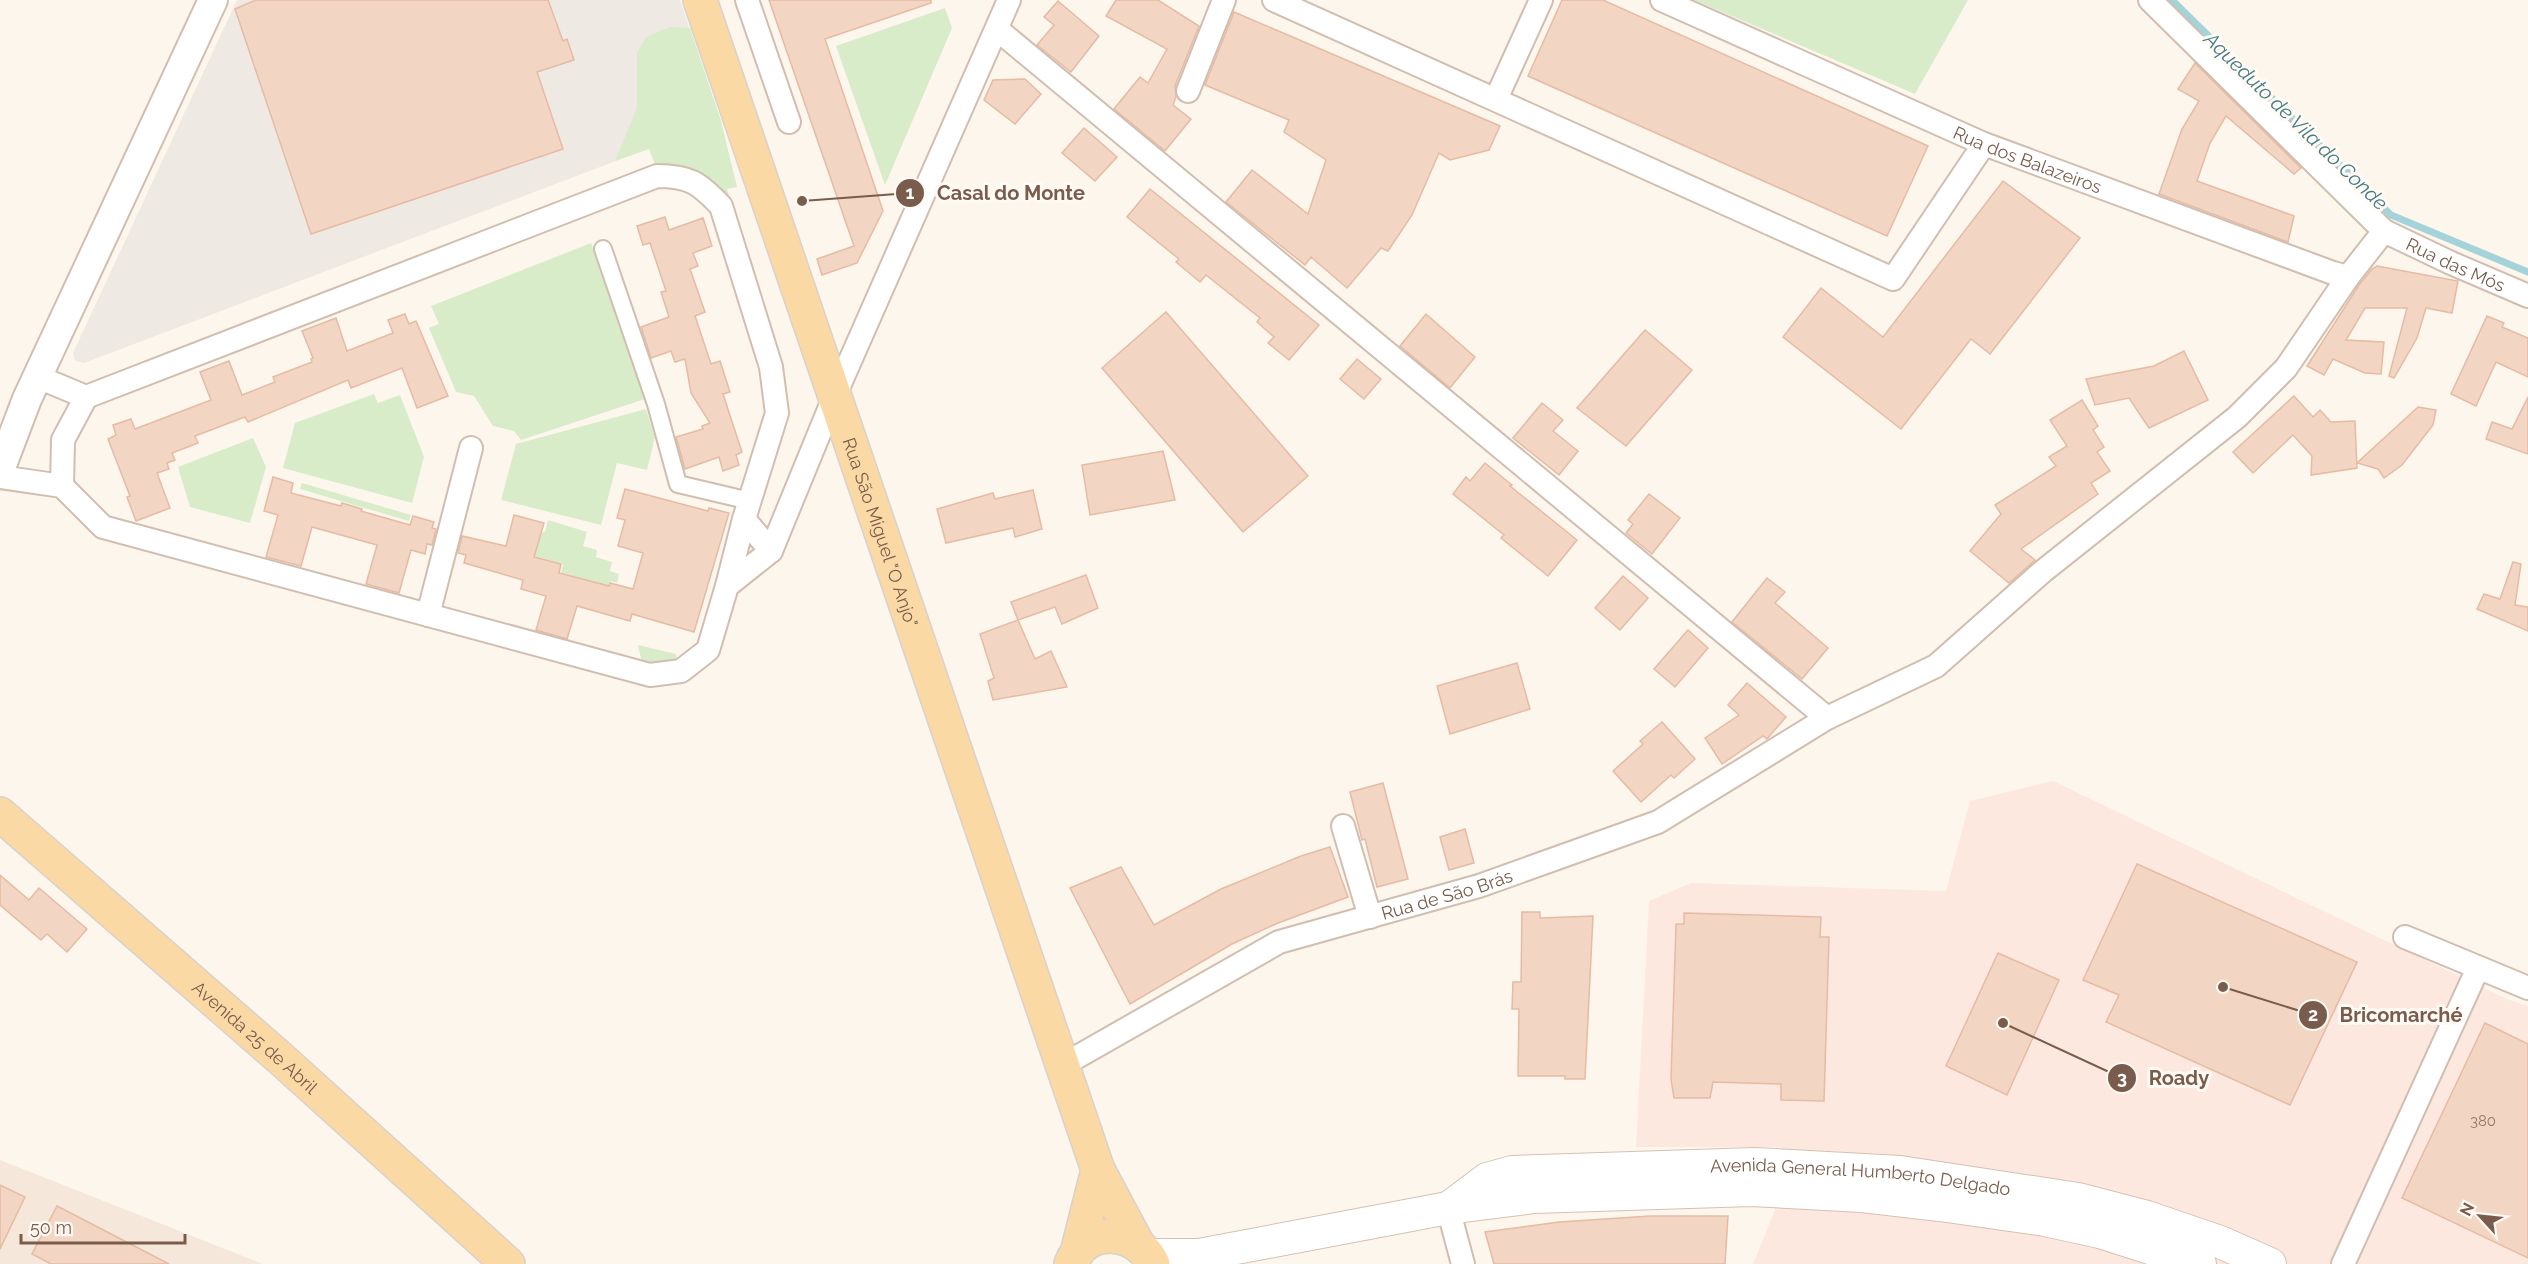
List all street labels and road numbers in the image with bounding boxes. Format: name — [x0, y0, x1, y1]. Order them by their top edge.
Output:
street label: Rua dos Balazeiros — [1950, 121, 2105, 197]
street label: Rua das Mós — [2403, 233, 2509, 296]
street label: Rua São Miguel "O Anjo" — [839, 435, 923, 630]
street label: Rua de São Brás — [1379, 864, 1516, 923]
street label: Avenida 25 de Abril — [189, 976, 322, 1098]
street label: Avenida General Humberto Delgado — [1710, 1153, 2012, 1199]

